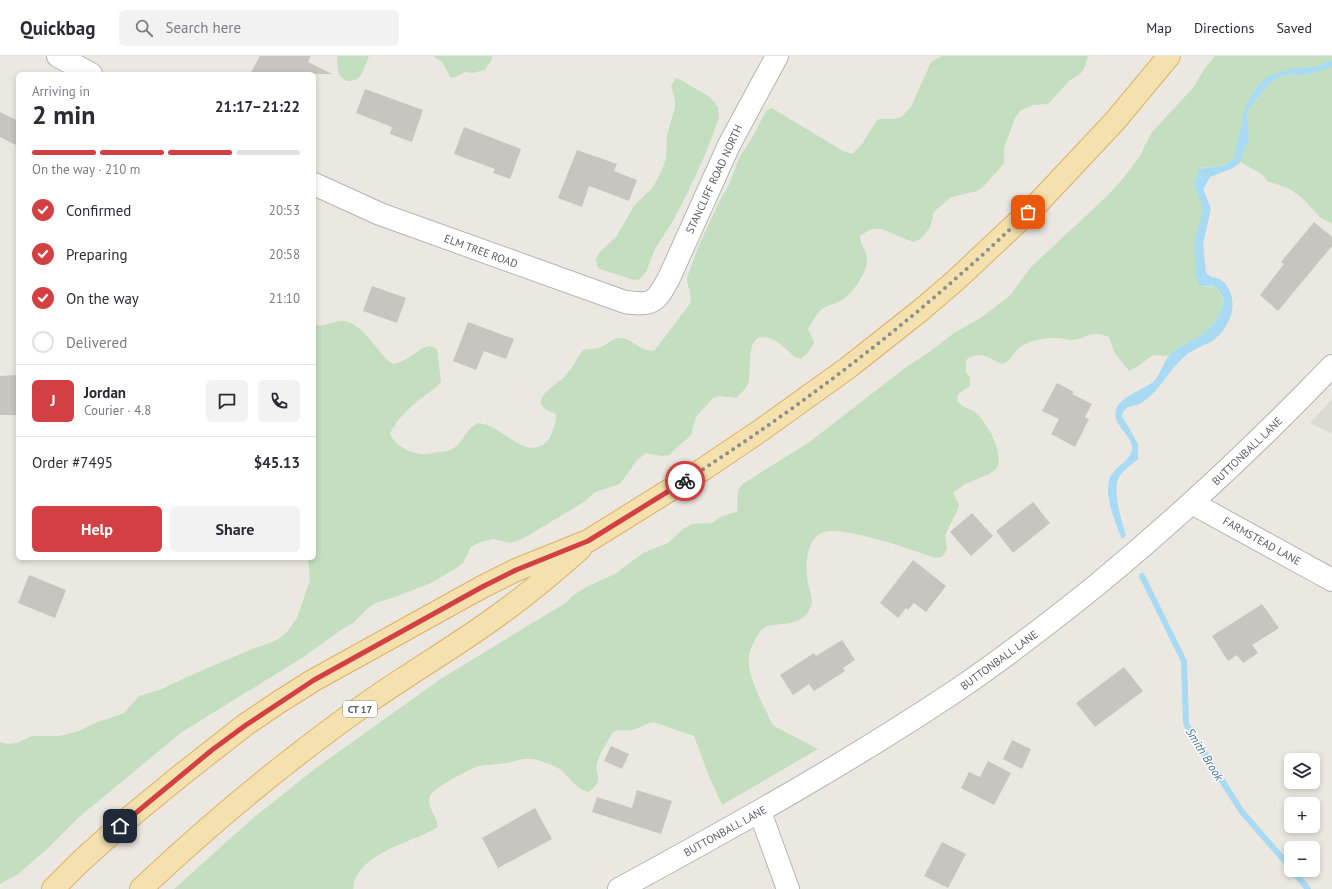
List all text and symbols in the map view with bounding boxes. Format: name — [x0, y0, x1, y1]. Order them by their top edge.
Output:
search box — [119, 10, 399, 46]
text: Quickbag — [20, 16, 95, 40]
icon: search — [133, 17, 155, 39]
text: Search here — [165, 18, 241, 37]
text: Map — [1146, 19, 1172, 37]
text: Directions — [1194, 19, 1254, 37]
text: Saved — [1276, 19, 1312, 37]
text: Arriving in — [32, 83, 90, 100]
text: 21:17–21:22 — [215, 97, 300, 116]
text: 2 min — [32, 98, 95, 131]
street label: STANCLIFF ROAD NORTH — [683, 122, 745, 236]
text: On the way · 210 m — [32, 161, 140, 178]
pin — [1011, 195, 1045, 229]
icon: check — [32, 199, 54, 221]
text: Confirmed — [66, 201, 131, 220]
icon: bag — [1017, 201, 1039, 223]
text: 20:53 — [269, 202, 300, 219]
street label: ELM TREE ROAD — [442, 231, 520, 271]
icon: check — [32, 243, 54, 265]
text: Preparing — [66, 245, 128, 264]
text: 20:58 — [269, 246, 300, 263]
icon: check — [32, 287, 54, 309]
text: On the way — [66, 289, 139, 308]
text: 21:10 — [269, 290, 300, 307]
text: Delivered — [66, 333, 127, 352]
button: chat — [206, 380, 248, 422]
button: phone — [258, 380, 300, 422]
text: Jordan — [84, 383, 126, 402]
text: J — [50, 391, 56, 410]
text: Courier · 4.8 — [84, 402, 151, 419]
street label: BUTTONBALL LANE — [1209, 414, 1285, 488]
text: Order #7495 — [32, 453, 113, 472]
text: $45.13 — [254, 453, 300, 472]
courier — [665, 461, 705, 501]
icon: bike — [674, 470, 696, 492]
button: Help — [32, 506, 162, 552]
button: Share — [170, 506, 300, 552]
street label: FARMSTEAD LANE — [1220, 514, 1304, 568]
street label: BUTTONBALL LANE — [957, 627, 1041, 693]
road number: CT 17 — [343, 701, 377, 717]
water label: Smith Brook — [1183, 725, 1227, 784]
map controls — [1284, 753, 1320, 877]
button: layers — [1284, 753, 1320, 789]
button: + — [1284, 797, 1320, 833]
street label: BUTTONBALL LANE — [681, 802, 769, 860]
pin — [103, 809, 137, 843]
icon: home — [109, 815, 131, 837]
button: − — [1284, 841, 1320, 877]

